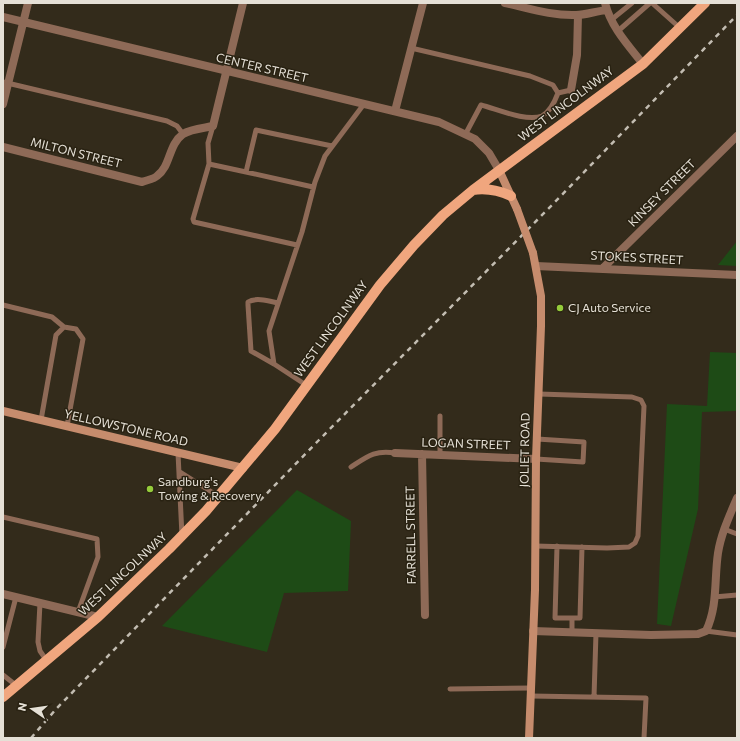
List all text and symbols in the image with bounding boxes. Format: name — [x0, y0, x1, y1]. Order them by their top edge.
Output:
street label: CENTER STREET — [215, 50, 310, 84]
street label: WEST LINCOLNWAY — [515, 63, 616, 144]
street label: MILTON STREET — [29, 134, 124, 170]
street label: KINSEY STREET — [625, 156, 698, 229]
street label: STOKES STREET — [590, 248, 684, 266]
street label: WEST LINCOLNWAY — [290, 277, 370, 379]
place label: CJ Auto Service — [568, 300, 651, 315]
marker: CJ Auto Service — [555, 303, 565, 313]
street label: YELLOWSTONE ROAD — [63, 406, 190, 448]
street label: JOLIET ROAD — [516, 412, 533, 488]
street label: LOGAN STREET — [421, 434, 511, 452]
place label: Sandburg's Towing & Recovery — [158, 474, 261, 502]
marker: Sandburg's Towing & Recovery — [145, 484, 155, 494]
street label: FARRELL STREET — [402, 485, 418, 584]
street label: WEST LINCOLNWAY — [75, 529, 170, 618]
north arrow — [12, 689, 52, 729]
text: N — [15, 701, 29, 712]

